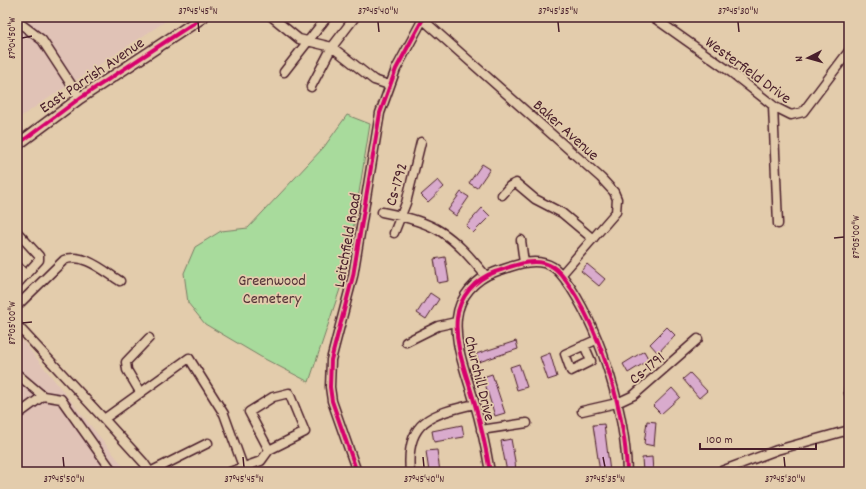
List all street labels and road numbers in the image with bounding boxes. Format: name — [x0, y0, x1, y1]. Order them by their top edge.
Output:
street label: East Parrish Avenue — [35, 32, 149, 120]
street label: Westerfield Drive — [699, 32, 796, 110]
street label: Baker Avenue — [527, 95, 604, 167]
street label: Cs-1792 — [380, 160, 415, 209]
street label: Leitchfield Road — [329, 191, 368, 289]
street label: Churchill Drive — [457, 334, 500, 424]
street label: Cs-1791 — [625, 347, 671, 391]

